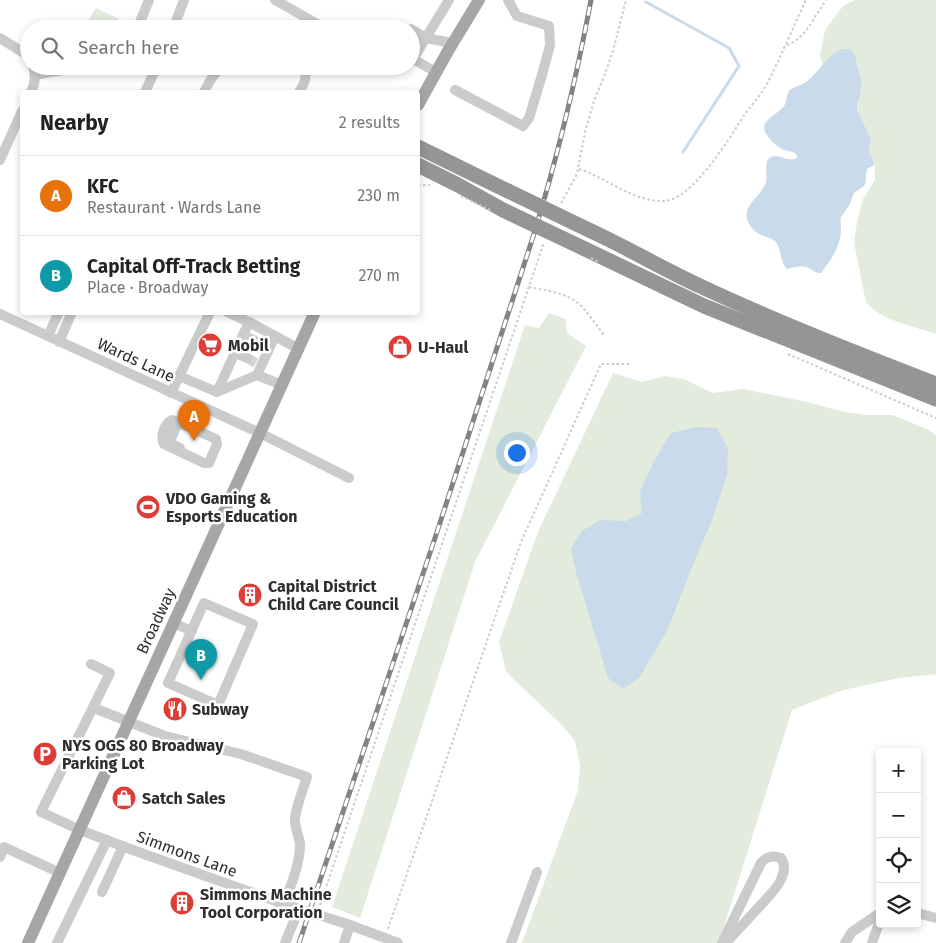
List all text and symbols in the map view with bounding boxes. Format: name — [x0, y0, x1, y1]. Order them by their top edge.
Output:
search box — [20, 20, 420, 75]
icon: search — [38, 34, 66, 62]
text: Search here — [78, 36, 179, 59]
text: Nearby — [40, 110, 108, 136]
text: 2 results — [339, 113, 400, 132]
text: KFC — [87, 175, 119, 198]
text: A — [51, 186, 61, 205]
text: 230 m — [357, 186, 400, 205]
text: Restaurant · Wards Lane — [87, 198, 261, 217]
text: Capital Off-Track Betting — [87, 255, 300, 278]
text: B — [51, 266, 61, 285]
text: 270 m — [358, 266, 400, 285]
text: Place · Broadway — [87, 278, 208, 297]
supermarket icon: Mobil — [197, 332, 223, 358]
street label: Wards Lane — [94, 334, 178, 386]
shop icon: U-Haul — [387, 334, 413, 360]
place label: Mobil — [228, 336, 269, 355]
place label: U-Haul — [418, 338, 469, 357]
pin: A — [178, 400, 210, 441]
your location — [504, 440, 530, 466]
place label: VDO Gaming & Esports Education — [165, 489, 297, 526]
sports icon: VDO Gaming & Esports Education — [135, 494, 161, 520]
place label: Capital District Child Care Council — [268, 577, 399, 614]
building icon: Capital District Child Care Council — [237, 582, 263, 608]
street label: Broadway — [132, 585, 180, 657]
pin: B — [185, 639, 217, 680]
restaurant icon: Subway — [162, 696, 188, 722]
place label: Subway — [192, 700, 249, 719]
place label: NYS OGS 80 Broadway Parking Lot — [62, 736, 224, 773]
parking icon: NYS OGS 80 Broadway Parking Lot — [32, 741, 58, 767]
map controls — [876, 748, 921, 928]
button: + — [876, 748, 921, 793]
shop icon: Satch Sales — [111, 785, 137, 811]
place label: Satch Sales — [142, 789, 226, 808]
button: − — [876, 793, 921, 838]
street label: Simmons Lane — [134, 827, 240, 881]
button: locate — [876, 838, 921, 883]
button: layers — [876, 883, 921, 928]
place label: Simmons Machine Tool Corporation — [200, 885, 332, 922]
building icon: Simmons Machine Tool Corporation — [169, 890, 195, 916]

